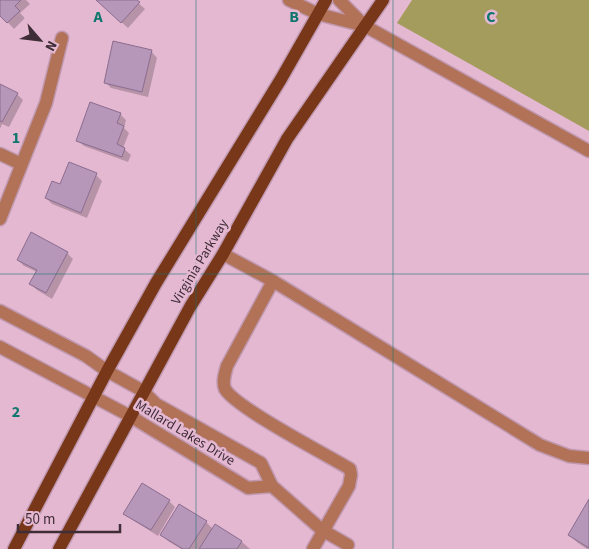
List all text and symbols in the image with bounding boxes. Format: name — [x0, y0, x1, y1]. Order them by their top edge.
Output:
text: A — [92, 6, 103, 28]
text: B — [289, 6, 299, 28]
text: C — [486, 6, 496, 28]
north arrow — [15, 15, 65, 65]
text: N — [40, 37, 62, 54]
text: 1 — [12, 127, 20, 149]
street label: Virginia Parkway — [167, 215, 234, 309]
street label: Mallard Lakes Drive — [131, 395, 239, 471]
text: 2 — [12, 401, 20, 423]
scale bar — [18, 502, 120, 534]
text: 50 m — [25, 509, 55, 530]

